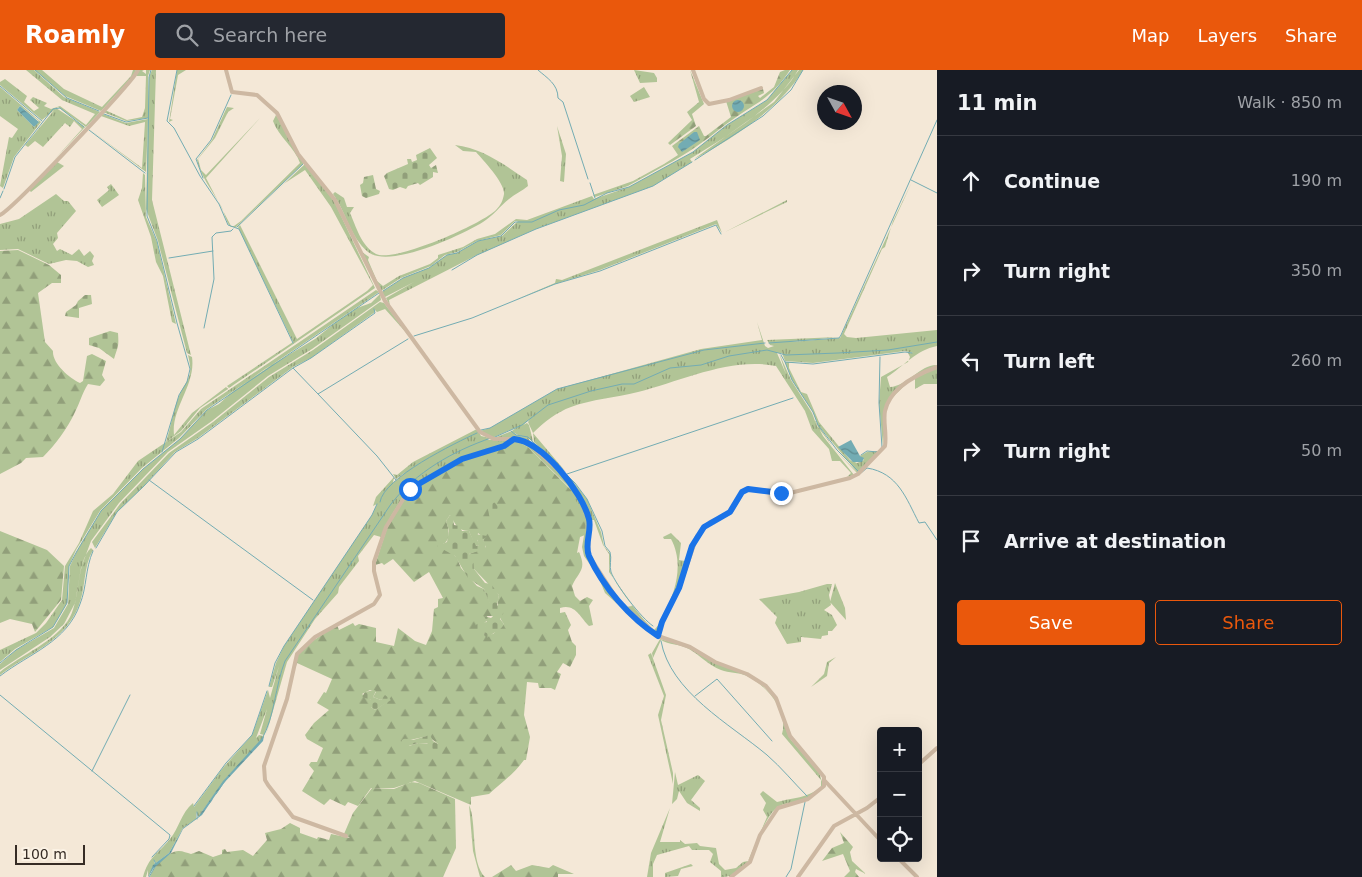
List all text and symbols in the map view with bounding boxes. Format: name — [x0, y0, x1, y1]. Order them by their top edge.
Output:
search box — [155, 13, 505, 58]
text: Roamly — [25, 21, 125, 49]
icon: search — [173, 21, 201, 49]
text: Search here — [213, 24, 327, 46]
text: Map — [1131, 25, 1169, 46]
text: Layers — [1197, 25, 1257, 46]
text: Share — [1285, 25, 1337, 46]
north arrow — [817, 85, 862, 130]
text: 11 min — [957, 91, 1038, 115]
text: Walk · 850 m — [1237, 93, 1342, 112]
icon: ahead — [957, 167, 985, 195]
text: Continue — [1004, 170, 1100, 192]
text: 190 m — [1291, 171, 1342, 190]
icon: right — [957, 257, 985, 285]
text: Turn right — [1004, 260, 1110, 282]
text: 350 m — [1291, 261, 1342, 280]
icon: left — [957, 347, 985, 375]
text: Turn left — [1004, 350, 1095, 372]
text: 260 m — [1291, 351, 1342, 370]
icon: right — [957, 437, 985, 465]
text: Turn right — [1004, 440, 1110, 462]
text: 50 m — [1301, 441, 1342, 460]
route start — [399, 478, 422, 501]
route end — [770, 482, 793, 505]
icon: arrive — [957, 527, 985, 555]
text: Arrive at destination — [1004, 530, 1226, 552]
button: Save — [957, 600, 1145, 645]
button: Share — [1155, 600, 1342, 645]
map controls — [877, 727, 922, 862]
button: + — [877, 727, 922, 772]
button: − — [877, 772, 922, 817]
button: locate — [877, 817, 922, 862]
scale bar — [15, 842, 85, 865]
text: 100 m — [22, 846, 67, 862]

